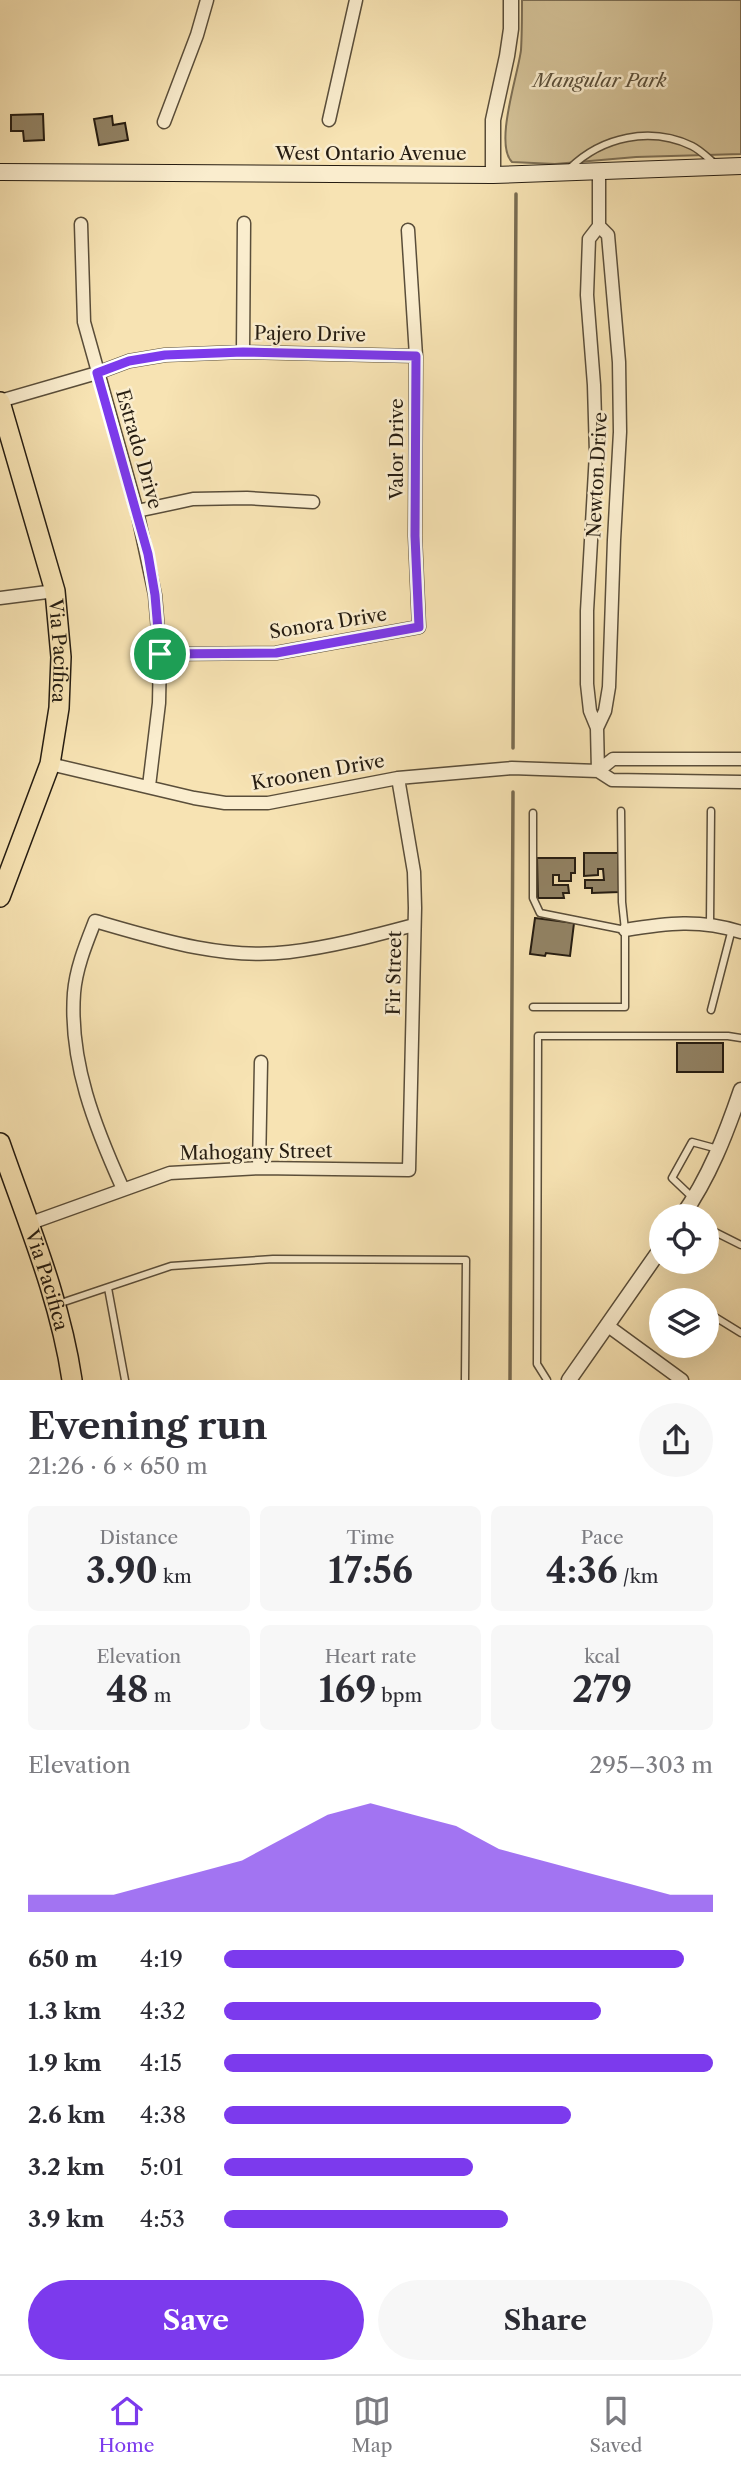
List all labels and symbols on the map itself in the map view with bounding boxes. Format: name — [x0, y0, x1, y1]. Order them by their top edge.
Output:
park label: Mangular Park — [531, 69, 667, 92]
street label: West Ontario Avenue — [274, 142, 467, 165]
street label: Pajero Drive — [254, 322, 366, 346]
street label: Estrado Drive — [111, 386, 167, 512]
street label: Valor Drive — [385, 398, 408, 501]
street label: Newton Drive — [582, 411, 612, 539]
street label: Via Pacifica — [44, 597, 73, 704]
street label: Sonora Drive — [268, 602, 388, 644]
pin — [130, 624, 190, 684]
street label: Kroonen Drive — [250, 749, 386, 795]
street label: Fir Street — [382, 930, 406, 1016]
street label: Mahogany Street — [179, 1139, 333, 1165]
street label: Via Pacifica — [20, 1226, 73, 1333]

